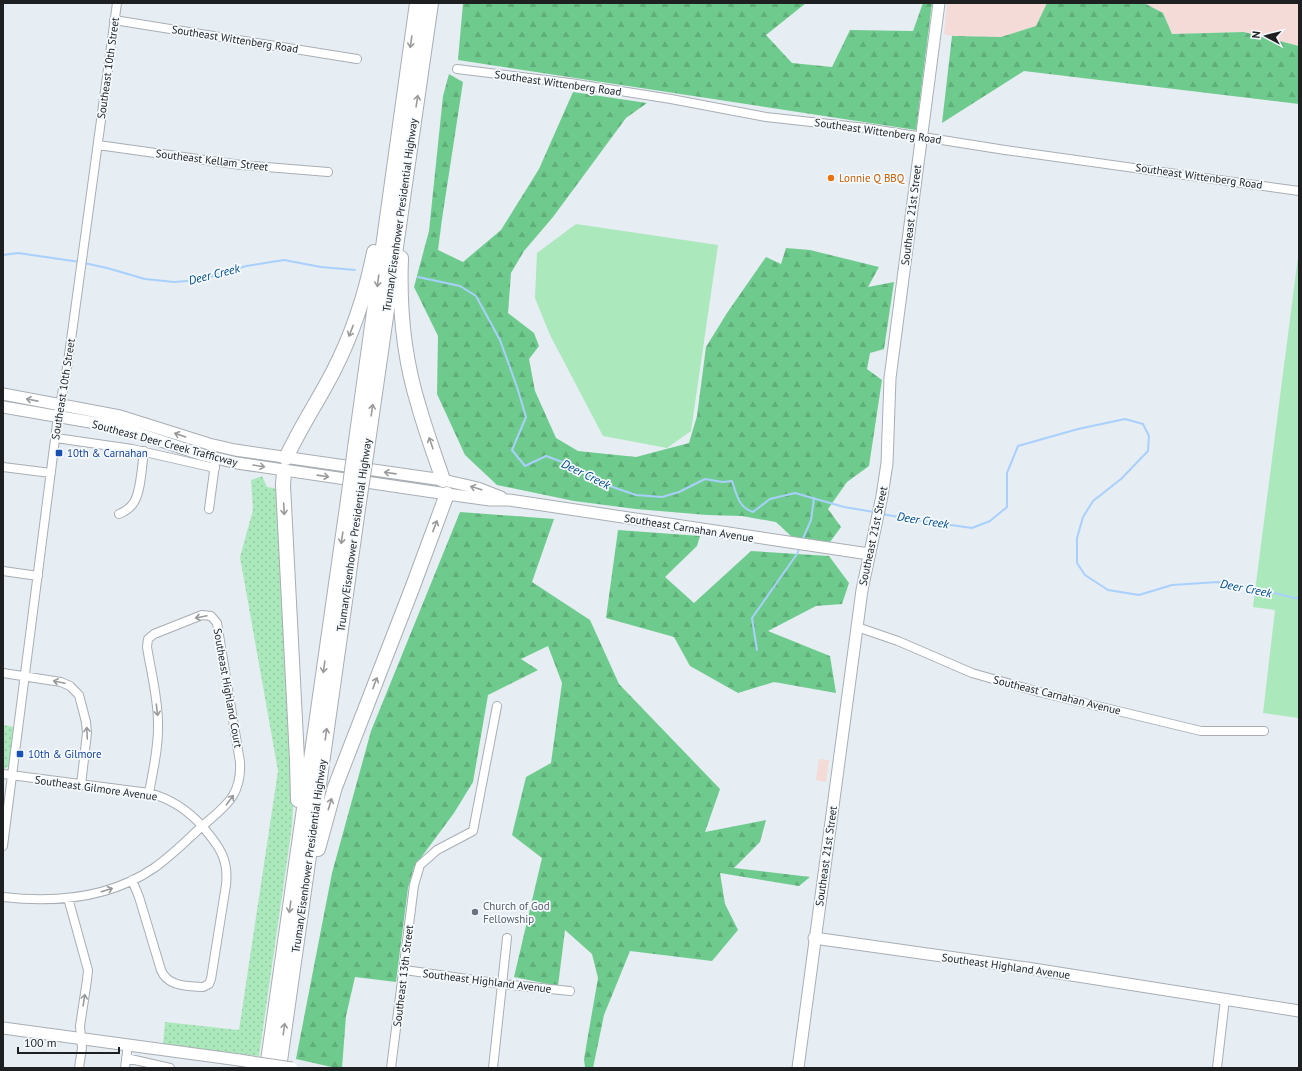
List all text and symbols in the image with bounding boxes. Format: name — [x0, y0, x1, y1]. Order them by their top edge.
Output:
street label: Southeast 10th Street — [94, 16, 122, 120]
north arrow — [1246, 16, 1286, 56]
street label: Southeast Wittenberg Road — [171, 22, 299, 56]
text: N — [1249, 30, 1263, 39]
one-way arrow — [407, 35, 415, 48]
street label: Southeast Wittenberg Road — [494, 67, 622, 99]
one-way arrow — [413, 95, 421, 108]
street label: Southeast Wittenberg Road — [814, 115, 942, 147]
street label: Truman/Eisenhower Presidential Highway — [379, 116, 421, 313]
street label: Southeast Kellam Street — [155, 146, 269, 174]
street label: Southeast Wittenberg Road — [1135, 160, 1263, 192]
street label: Southeast 21st Street — [898, 164, 924, 266]
place label: Lonnie Q BBQ — [839, 171, 905, 185]
marker: Lonnie Q BBQ — [826, 173, 836, 183]
water label: Deer Creek — [187, 260, 242, 288]
one-way arrow — [374, 274, 382, 287]
one-way arrow — [347, 324, 354, 336]
street label: Southeast 10th Street — [48, 337, 78, 441]
one-way arrow — [25, 395, 38, 403]
one-way arrow — [368, 404, 376, 417]
street label: Southeast Deer Creek Trafficway — [91, 417, 240, 469]
one-way arrow — [173, 431, 186, 438]
street label: Truman/Eisenhower Presidential Highway — [333, 436, 375, 633]
one-way arrow — [427, 437, 434, 450]
place label: 10th & Carnahan — [67, 446, 148, 460]
marker: 10th & Carnahan — [54, 448, 64, 458]
water label: Deer Creek — [559, 456, 613, 492]
one-way arrow — [252, 463, 265, 471]
one-way arrow — [384, 469, 397, 477]
one-way arrow — [316, 472, 329, 480]
one-way arrow — [470, 484, 483, 491]
street label: Southeast 21st Street — [856, 485, 890, 587]
one-way arrow — [281, 502, 288, 515]
water label: Deer Creek — [896, 509, 951, 532]
street label: Southeast Carnahan Avenue — [623, 511, 755, 545]
one-way arrow — [432, 520, 440, 532]
one-way arrow — [338, 531, 346, 544]
water label: Deer Creek — [1219, 576, 1274, 600]
one-way arrow — [195, 613, 208, 621]
street label: Southeast Highland Court — [211, 627, 245, 749]
one-way arrow — [320, 660, 328, 673]
street label: Southeast Carnahan Avenue — [992, 672, 1123, 718]
one-way arrow — [53, 677, 66, 685]
one-way arrow — [372, 677, 380, 689]
one-way arrow — [153, 703, 161, 716]
one-way arrow — [83, 727, 90, 740]
one-way arrow — [322, 728, 330, 741]
place label: 10th & Gilmore — [28, 747, 102, 761]
marker: 10th & Gilmore — [15, 749, 25, 759]
street label: Truman/Eisenhower Presidential Highway — [288, 757, 330, 954]
street label: Southeast Gilmore Avenue — [34, 772, 159, 804]
one-way arrow — [226, 794, 235, 805]
one-way arrow — [327, 798, 334, 811]
street label: Southeast 21st Street — [812, 805, 840, 907]
one-way arrow — [100, 886, 113, 893]
place label: Church of God Fellowship — [483, 899, 550, 926]
one-way arrow — [286, 900, 294, 913]
marker: Church of God Fellowship — [470, 907, 480, 917]
street label: Southeast 13th Street — [390, 924, 416, 1028]
street label: Southeast Highland Avenue — [941, 950, 1072, 982]
street label: Southeast Highland Avenue — [422, 966, 553, 996]
one-way arrow — [80, 993, 88, 1006]
one-way arrow — [280, 1023, 288, 1036]
scale bar — [18, 1029, 119, 1055]
text: 100 m — [24, 1035, 57, 1050]

